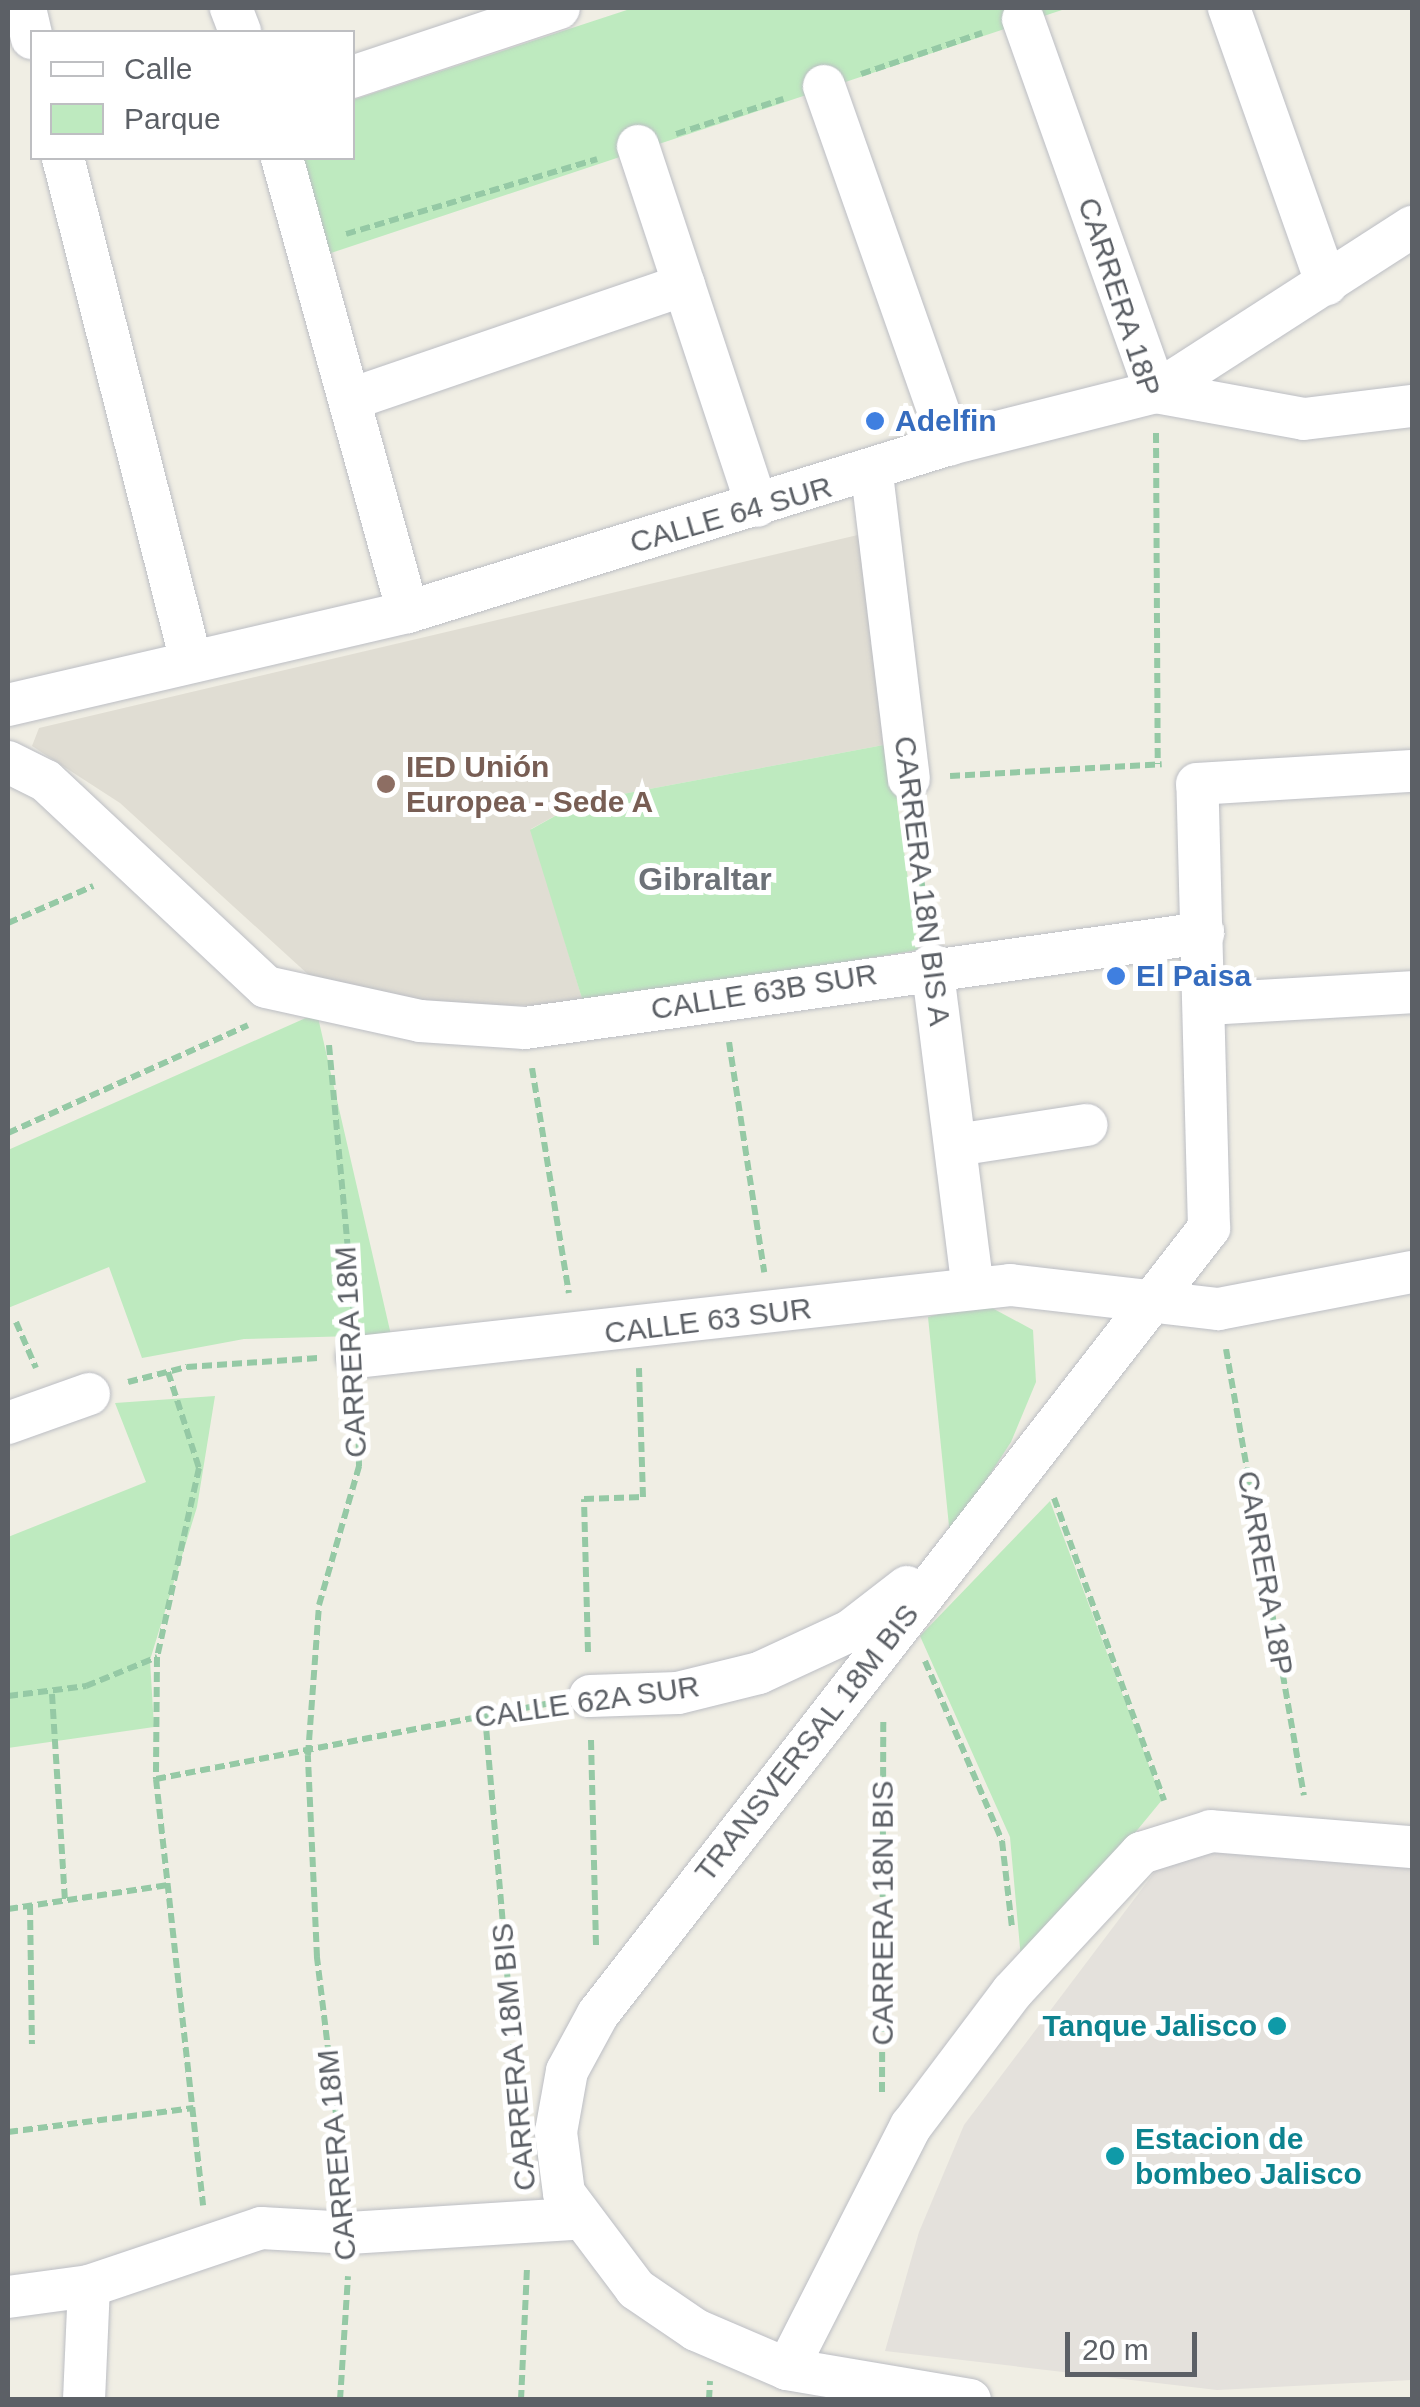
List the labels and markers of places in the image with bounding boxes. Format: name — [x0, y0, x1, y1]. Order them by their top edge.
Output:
place label: Adelfin — [895, 403, 997, 439]
marker: Adelfin — [864, 410, 886, 432]
place label: IED Unión Europea - Sede A — [406, 749, 654, 820]
marker: IED Unión Europea - Sede A — [375, 773, 397, 795]
place label: El Paisa — [1136, 958, 1251, 994]
marker: El Paisa — [1105, 965, 1127, 987]
place label: Tanque Jalisco — [1042, 2008, 1257, 2044]
marker: Tanque Jalisco — [1266, 2015, 1288, 2037]
place label: Estacion de bombeo Jalisco — [1135, 2121, 1362, 2192]
marker: Estacion de bombeo Jalisco — [1104, 2145, 1126, 2167]

